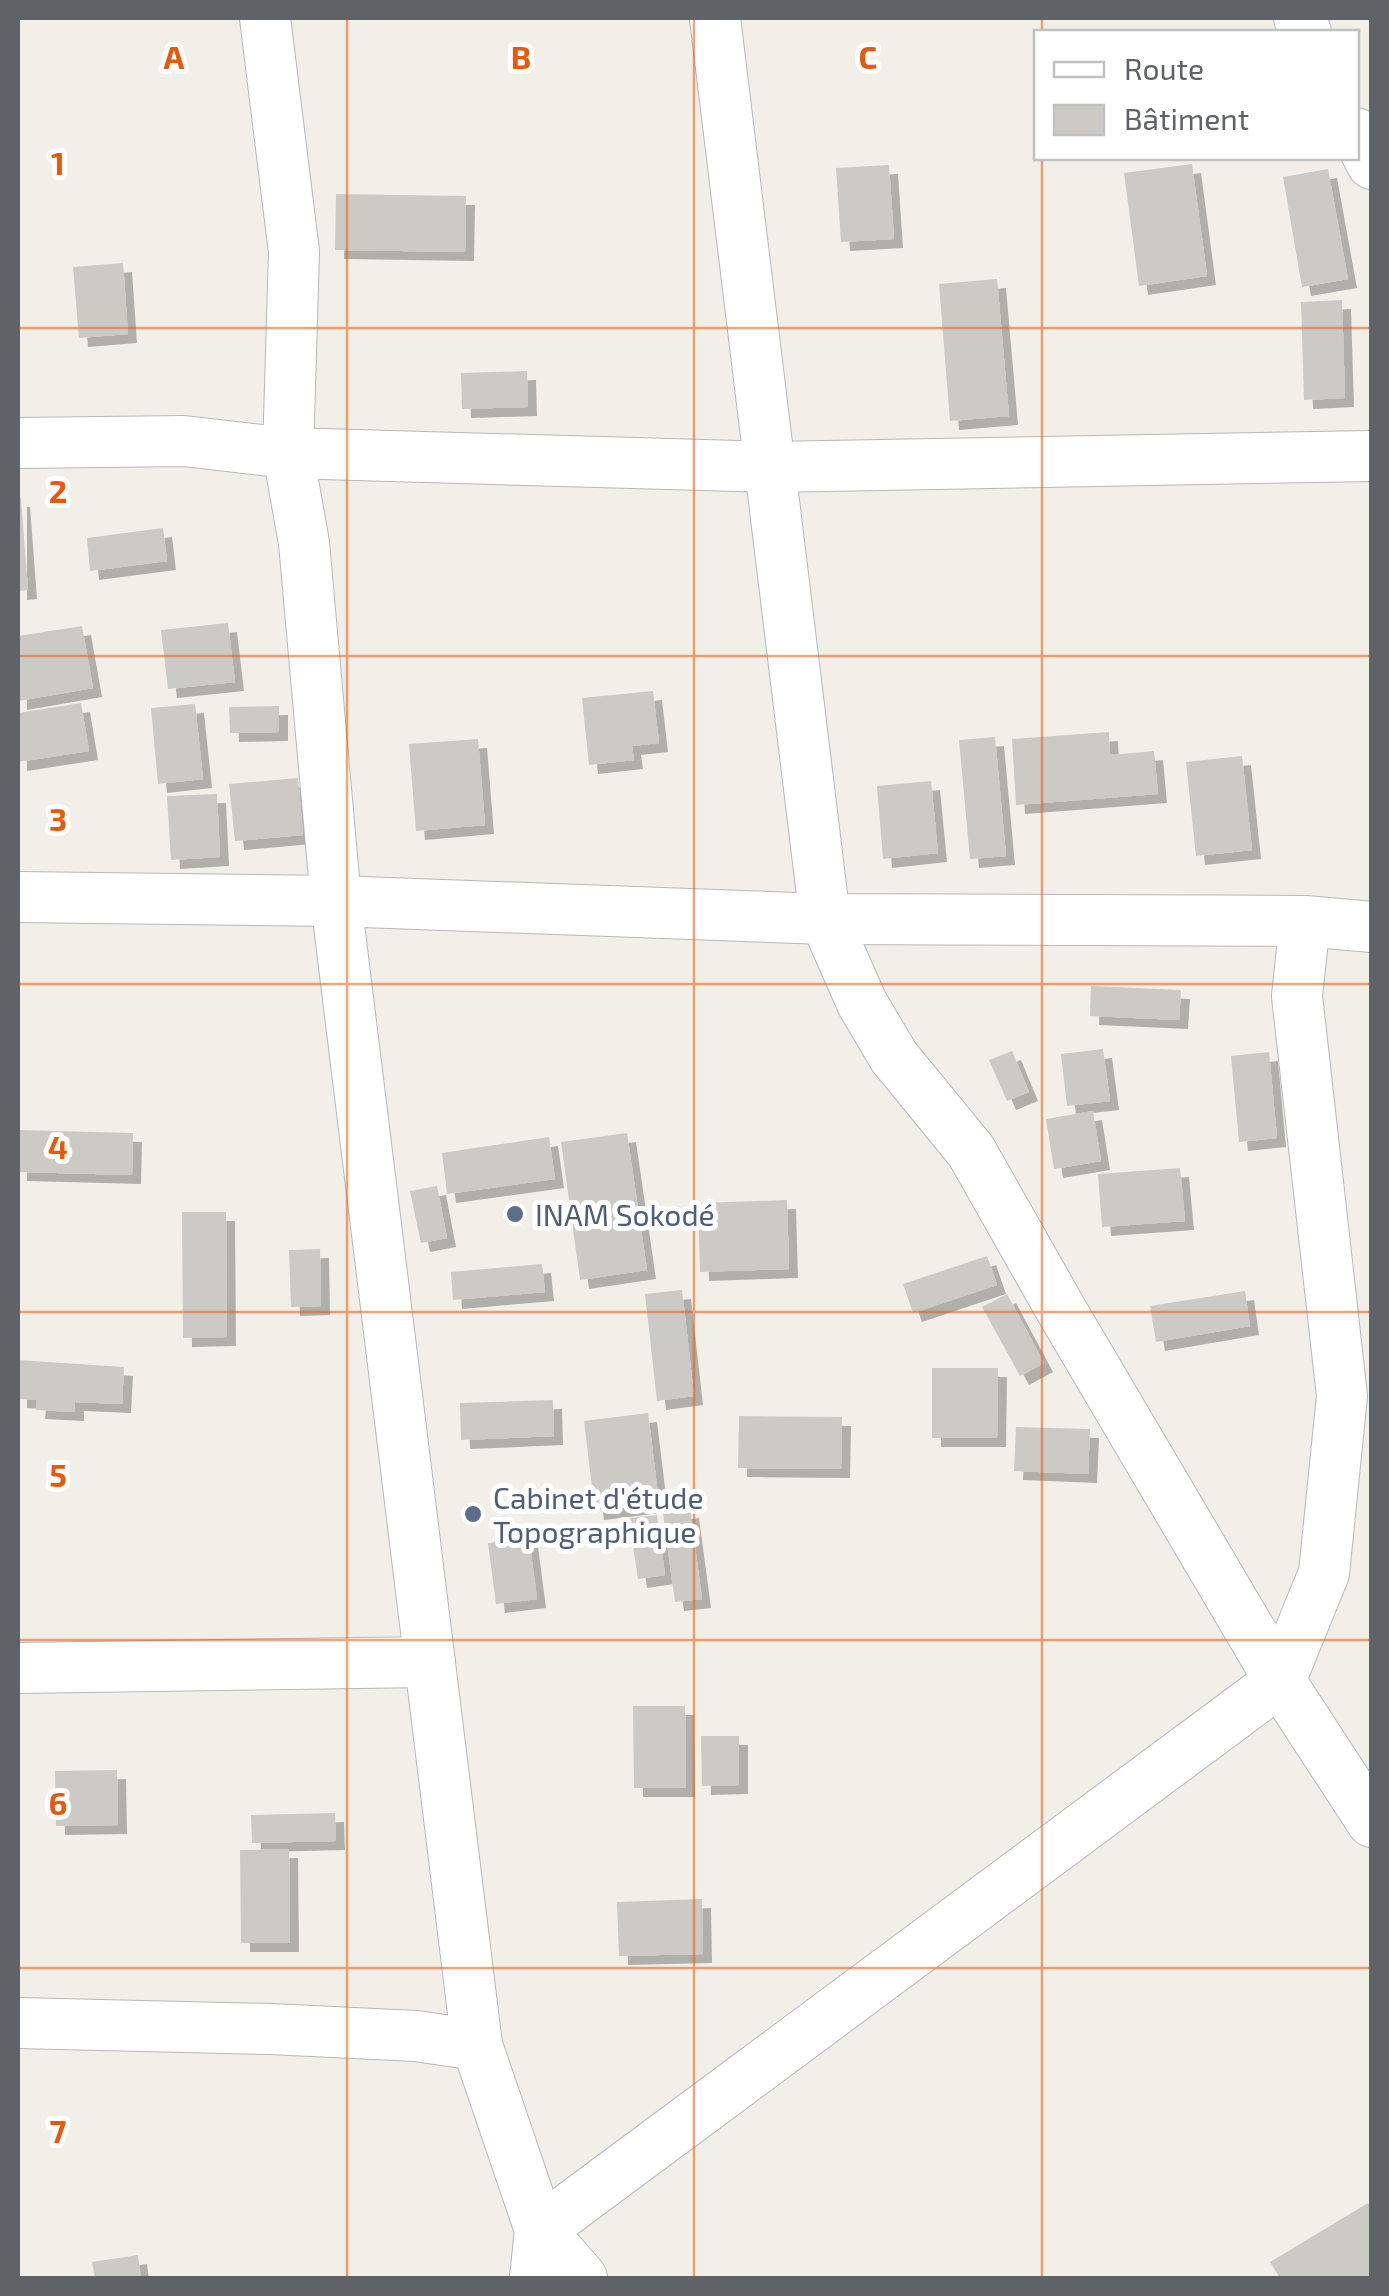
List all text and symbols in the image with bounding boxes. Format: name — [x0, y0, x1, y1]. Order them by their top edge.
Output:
legend — [1034, 30, 1359, 160]
text: A — [164, 37, 185, 75]
text: B — [511, 37, 531, 75]
text: C — [859, 37, 877, 75]
text: Route — [1124, 50, 1204, 86]
text: Bâtiment — [1124, 100, 1249, 136]
text: 1 — [51, 143, 65, 181]
text: 2 — [49, 471, 67, 509]
text: 3 — [49, 799, 67, 837]
text: 4 — [48, 1127, 68, 1165]
place label: INAM Sokodé — [535, 1196, 715, 1232]
marker: INAM Sokodé — [504, 1203, 526, 1225]
text: 5 — [49, 1455, 67, 1493]
place label: Cabinet d'étude Topographique — [493, 1479, 704, 1549]
marker: Cabinet d'étude Topographique — [462, 1503, 484, 1525]
text: 6 — [49, 1783, 67, 1821]
text: 7 — [50, 2111, 67, 2149]

